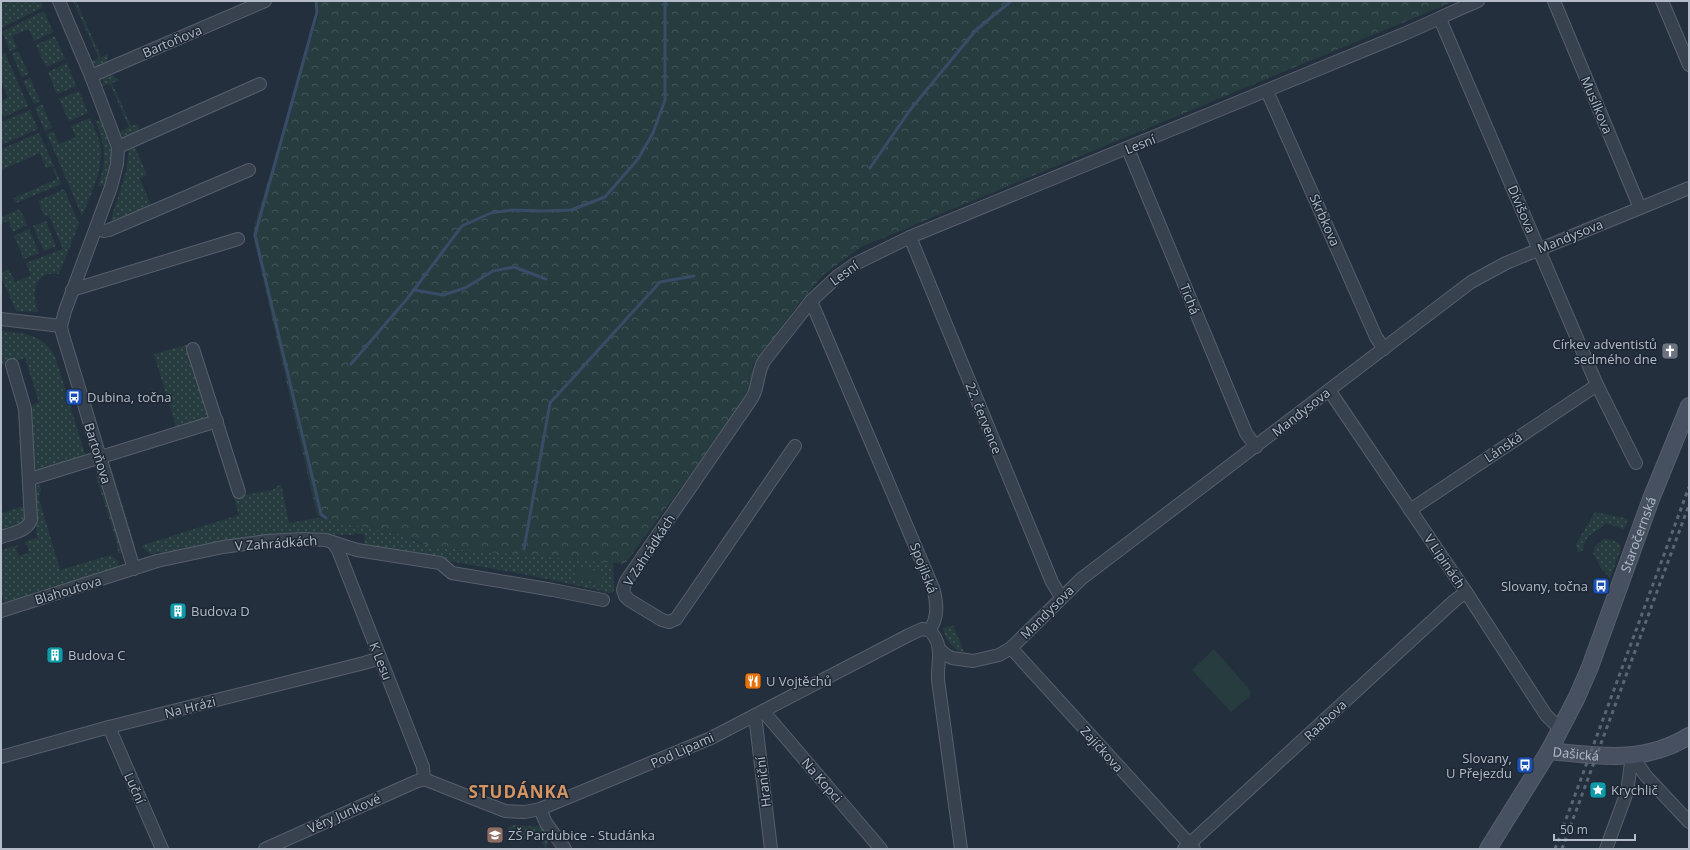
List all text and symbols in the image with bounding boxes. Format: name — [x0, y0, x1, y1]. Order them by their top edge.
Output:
street label: Bartoňova — [140, 20, 204, 62]
street label: Musílkova — [1577, 74, 1617, 136]
street label: Lesní — [1122, 129, 1159, 158]
street label: Divišova — [1504, 182, 1540, 236]
street label: Skrbkova — [1305, 191, 1345, 249]
street label: Mandysova — [1535, 215, 1605, 257]
street label: Lesní — [826, 256, 863, 290]
street label: Tichá — [1176, 281, 1204, 317]
place label: Církev adventistů sedmého dne — [1553, 335, 1657, 368]
church icon: Církev adventistů sedmého dne — [1660, 341, 1680, 361]
street label: 22. července — [961, 379, 1007, 457]
street label: Mandysova — [1268, 384, 1334, 440]
bus stop icon: Dubina, točna — [64, 387, 84, 407]
place label: Dubina, točna — [87, 388, 171, 406]
street label: Bartoňova — [80, 420, 116, 486]
street label: Lánská — [1480, 428, 1526, 466]
street label: Staročernská — [1616, 494, 1660, 575]
street label: V Zahrádkách — [619, 510, 679, 590]
street label: V Lipinách — [1420, 530, 1470, 592]
street label: V Zahrádkách — [234, 531, 318, 555]
street label: Spojilská — [906, 540, 942, 596]
street label: Blahoutova — [32, 571, 104, 609]
bus stop icon: Slovany, točna — [1591, 576, 1611, 596]
place label: Slovany, točna — [1501, 577, 1588, 595]
street label: Mandysova — [1016, 581, 1078, 643]
building icon: Budova D — [168, 601, 188, 621]
place label: Budova D — [191, 602, 250, 620]
street label: K Lesu — [365, 639, 397, 683]
building icon: Budova C — [45, 645, 65, 665]
place label: Budova C — [68, 646, 125, 664]
restaurant icon: U Vojtěchů — [743, 671, 763, 691]
place label: U Vojtěchů — [766, 672, 832, 690]
street label: Na Hrázi — [163, 692, 217, 722]
street label: Raabova — [1300, 696, 1350, 744]
street label: Zajíčkova — [1077, 722, 1127, 776]
street label: Pod Lipami — [647, 728, 717, 772]
street label: Dašická — [1552, 742, 1600, 765]
place label: Slovany, U Přejezdu — [1446, 749, 1512, 782]
street label: Na Kopci — [798, 754, 846, 806]
street label: Hraniční — [751, 755, 775, 808]
bus stop icon: Slovany, U Přejezdu — [1515, 755, 1535, 775]
street label: Luční — [120, 770, 150, 807]
district label: STUDÁNKA — [468, 780, 570, 803]
place icon: Krychlič — [1588, 780, 1608, 800]
place label: Krychlič — [1611, 781, 1658, 799]
street label: Věry Junkové — [305, 789, 383, 837]
scale bar — [1554, 816, 1635, 842]
text: 50 m — [1560, 821, 1588, 838]
school or university icon: ZŠ Pardubice - Studánka — [485, 825, 505, 845]
place label: ZŠ Pardubice - Studánka — [508, 826, 655, 844]

